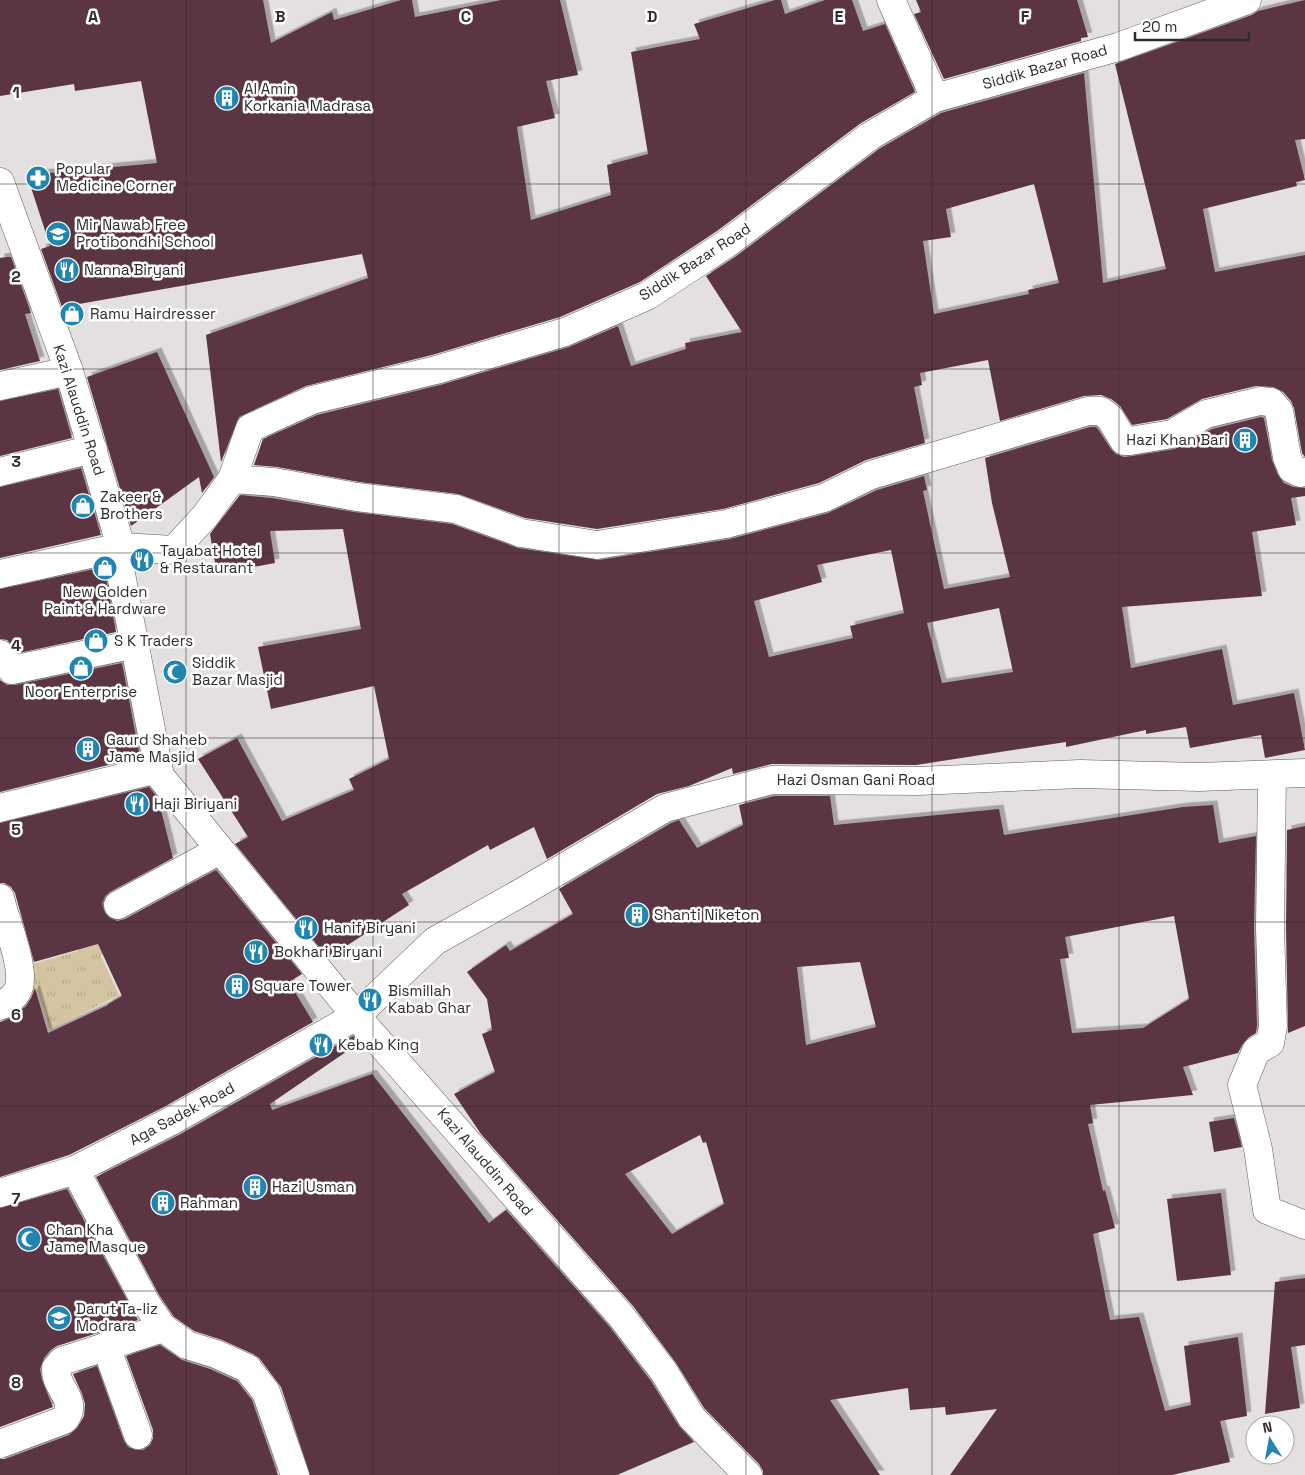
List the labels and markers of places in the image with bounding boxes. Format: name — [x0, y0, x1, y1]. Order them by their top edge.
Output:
place label: Al Amin Korkania Madrasa — [244, 79, 372, 115]
building icon: Al Amin Korkania Madrasa — [214, 85, 240, 111]
place label: Popular Medicine Corner — [56, 159, 174, 195]
pharmacy icon: Popular Medicine Corner — [25, 165, 51, 191]
place label: Mir Nawab Free Protibondhi School — [76, 215, 214, 251]
school or university icon: Mir Nawab Free Protibondhi School — [45, 221, 71, 247]
restaurant icon: Nanna Biryani — [54, 257, 80, 283]
place label: Nanna Biryani — [84, 260, 183, 279]
shop icon: Ramu Hairdresser — [59, 301, 85, 327]
place label: Ramu Hairdresser — [90, 304, 216, 323]
building icon: Hazi Khan Bari — [1232, 427, 1258, 453]
place label: Hazi Khan Bari — [1126, 430, 1228, 449]
place label: Zakeer & Brothers — [100, 487, 163, 523]
shop icon: Zakeer & Brothers — [70, 493, 96, 519]
place label: Tayabat Hotel & Restaurant — [160, 541, 260, 577]
restaurant icon: Tayabat Hotel & Restaurant — [129, 547, 155, 573]
shop icon: New Golden Paint & Hardware — [92, 555, 118, 581]
place label: New Golden Paint & Hardware — [44, 582, 166, 618]
shop icon: S K Traders — [83, 628, 109, 654]
place label: S K Traders — [114, 631, 193, 650]
place label: Siddik Bazar Masjid — [192, 653, 283, 689]
shop icon: Noor Enterprise — [68, 655, 94, 681]
mosque icon: Siddik Bazar Masjid — [162, 659, 188, 685]
place label: Noor Enterprise — [25, 682, 137, 701]
place label: Gaurd Shaheb Jame Masjid — [106, 730, 207, 766]
building icon: Gaurd Shaheb Jame Masjid — [75, 736, 101, 762]
restaurant icon: Haji Biriyani — [124, 791, 150, 817]
place label: Haji Biriyani — [154, 794, 237, 813]
building icon: Shanti Niketon — [624, 902, 650, 928]
place label: Shanti Niketon — [654, 905, 759, 924]
restaurant icon: Hanif Biryani — [293, 915, 319, 941]
place label: Hanif Biryani — [324, 918, 416, 937]
restaurant icon: Bokhari Biryani — [243, 939, 269, 965]
place label: Bokhari Biryani — [274, 942, 382, 961]
building icon: Square Tower — [224, 973, 250, 999]
place label: Square Tower — [254, 976, 352, 995]
place label: Bismillah Kabab Ghar — [388, 981, 471, 1017]
restaurant icon: Bismillah Kabab Ghar — [357, 987, 383, 1013]
restaurant icon: Kebab King — [308, 1032, 334, 1058]
place label: Kebab King — [338, 1035, 419, 1054]
building icon: Hazi Usman — [242, 1174, 268, 1200]
place label: Hazi Usman — [272, 1177, 354, 1196]
building icon: Rahman — [150, 1190, 176, 1216]
place label: Rahman — [180, 1193, 238, 1212]
place label: Chan Kha Jame Masque — [46, 1220, 146, 1256]
mosque icon: Chan Kha Jame Masque — [16, 1226, 42, 1252]
place label: Darut Ta-liz Modrara — [76, 1299, 158, 1335]
school or university icon: Darut Ta-liz Modrara — [46, 1305, 72, 1331]

